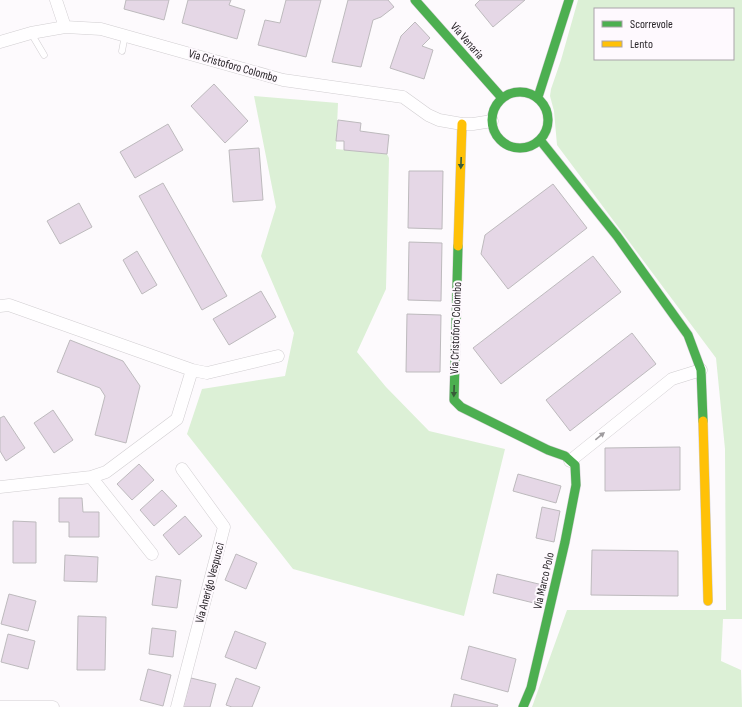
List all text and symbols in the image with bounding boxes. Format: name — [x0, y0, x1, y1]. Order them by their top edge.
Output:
legend — [594, 8, 734, 60]
text: Scorrevole — [630, 17, 673, 32]
street label: Via Venaria — [447, 19, 487, 63]
text: Lento — [630, 37, 653, 52]
street label: Via Cristoforo Colombo — [187, 46, 279, 86]
one-way arrow — [458, 157, 464, 170]
street label: Via Cristoforo Colombo — [447, 282, 465, 374]
one-way arrow — [451, 385, 458, 397]
one-way arrow — [595, 432, 606, 441]
street label: Via Anerigo Vespucci — [192, 541, 228, 625]
street label: Via Marco Polo — [530, 551, 558, 611]

